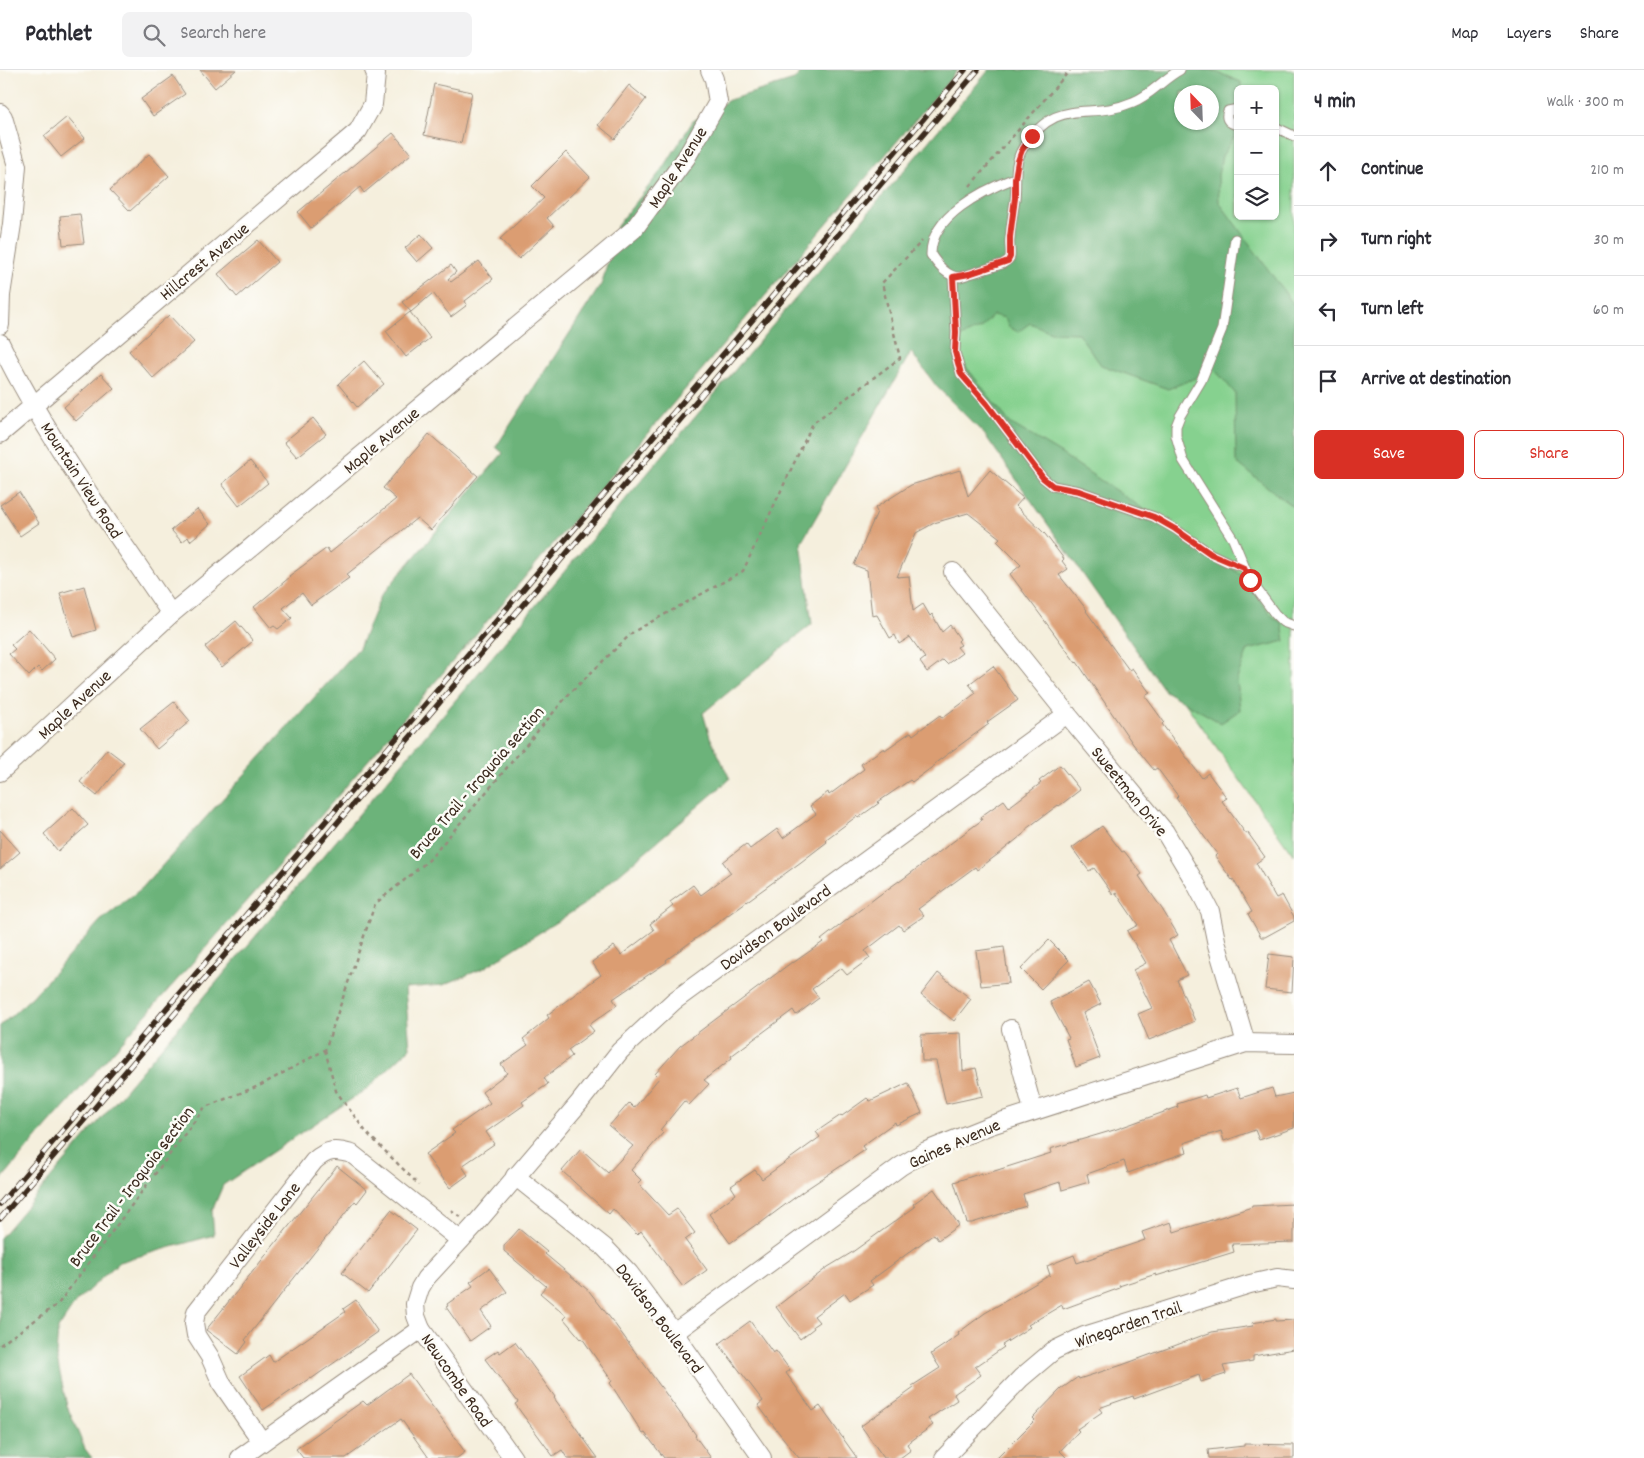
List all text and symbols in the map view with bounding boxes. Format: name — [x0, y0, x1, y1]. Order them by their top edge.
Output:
search box — [122, 12, 472, 57]
text: Pathlet — [25, 18, 92, 52]
icon: search — [140, 21, 168, 49]
text: Search here — [180, 21, 266, 48]
text: Map — [1451, 22, 1478, 47]
text: Layers — [1506, 22, 1552, 47]
text: Share — [1580, 22, 1619, 47]
north arrow — [1174, 85, 1219, 130]
map controls — [1234, 85, 1279, 220]
button: + — [1234, 85, 1279, 130]
text: 4 min — [1314, 88, 1356, 118]
text: Walk · 300 m — [1547, 91, 1624, 114]
street label: Maple Avenue — [643, 123, 715, 214]
route end — [1021, 125, 1044, 148]
button: − — [1234, 130, 1279, 175]
icon: ahead — [1314, 157, 1342, 185]
text: Continue — [1361, 157, 1423, 184]
text: 210 m — [1590, 159, 1624, 182]
button: layers — [1234, 175, 1279, 220]
street label: Hillcrest Avenue — [155, 218, 256, 308]
icon: right — [1314, 227, 1342, 255]
text: Turn right — [1361, 227, 1432, 254]
text: 30 m — [1594, 229, 1624, 252]
icon: left — [1314, 297, 1342, 325]
text: Turn left — [1361, 297, 1424, 324]
text: 60 m — [1593, 299, 1624, 322]
icon: arrive — [1314, 367, 1342, 395]
text: Arrive at destination — [1361, 367, 1511, 394]
street label: Maple Avenue — [339, 402, 426, 481]
street label: Mountain View Road — [33, 418, 127, 545]
button: Save — [1314, 430, 1464, 479]
button: Share — [1474, 430, 1624, 479]
route start — [1239, 569, 1262, 592]
street label: Maple Avenue — [33, 665, 118, 747]
street label: Bruce Trail - Iroquoia section — [404, 702, 551, 866]
street label: Sweetman Drive — [1084, 742, 1172, 843]
street label: Davidson Boulevard — [715, 880, 837, 978]
street label: Bruce Trail - Iroquoia section — [64, 1102, 202, 1273]
street label: Gaines Avenue — [905, 1114, 1005, 1177]
street label: Valleyside Lane — [224, 1178, 308, 1275]
street label: Davidson Boulevard — [608, 1259, 708, 1380]
street label: Winegarden Trail — [1072, 1296, 1186, 1356]
street label: Newcombe Road — [413, 1329, 497, 1433]

